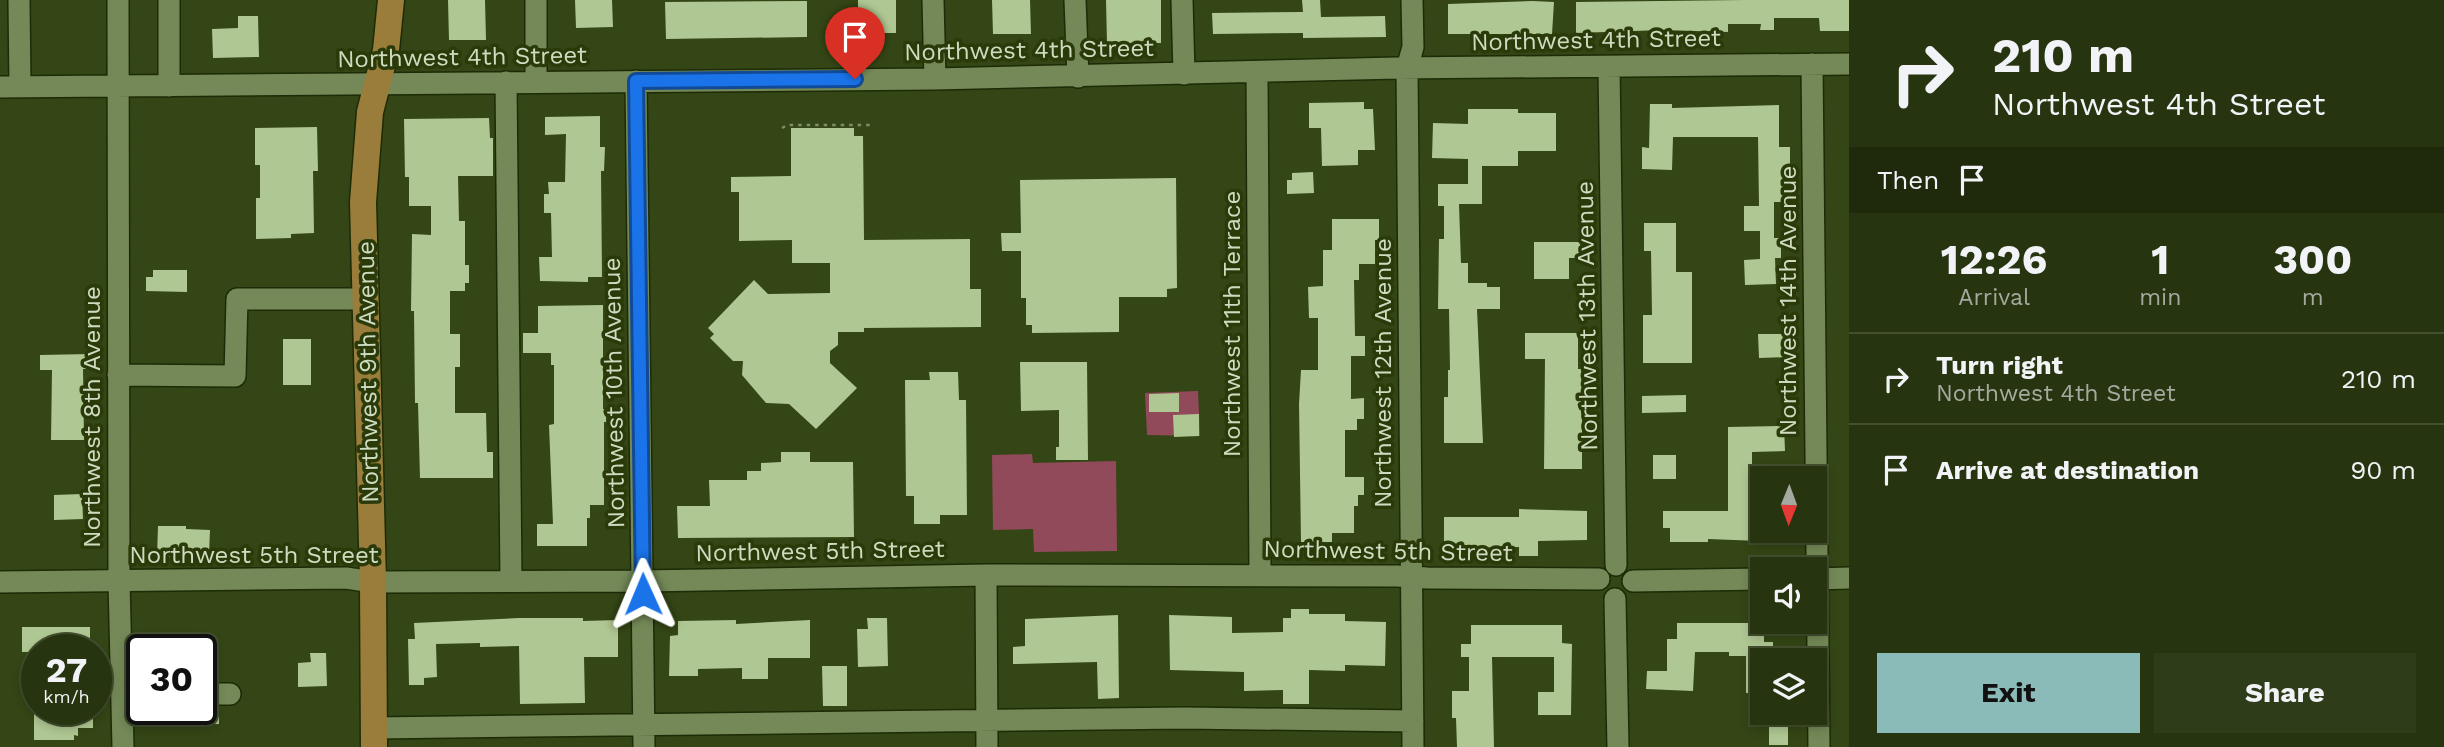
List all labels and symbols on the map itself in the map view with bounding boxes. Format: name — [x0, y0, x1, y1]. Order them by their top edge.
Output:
pin — [825, 7, 885, 79]
street label: Northwest 4th Street — [1471, 24, 1721, 56]
street label: Northwest 4th Street — [904, 34, 1154, 66]
street label: Northwest 4th Street — [337, 41, 587, 73]
street label: Northwest 14th Avenue — [1774, 166, 1802, 436]
street label: Northwest 13th Avenue — [1571, 181, 1603, 451]
street label: Northwest 11th Terrace — [1218, 191, 1246, 457]
street label: Northwest 12th Avenue — [1369, 238, 1397, 508]
street label: Northwest 9th Avenue — [352, 241, 384, 503]
street label: Northwest 10th Avenue — [598, 257, 630, 529]
street label: Northwest 8th Avenue — [78, 286, 106, 548]
north arrow — [1750, 466, 1827, 542]
street label: Northwest 5th Street — [695, 535, 945, 567]
street label: Northwest 5th Street — [1263, 535, 1513, 567]
street label: Northwest 5th Street — [129, 541, 379, 569]
position arrow — [606, 557, 680, 631]
speed limit sign: 30 — [126, 634, 217, 725]

